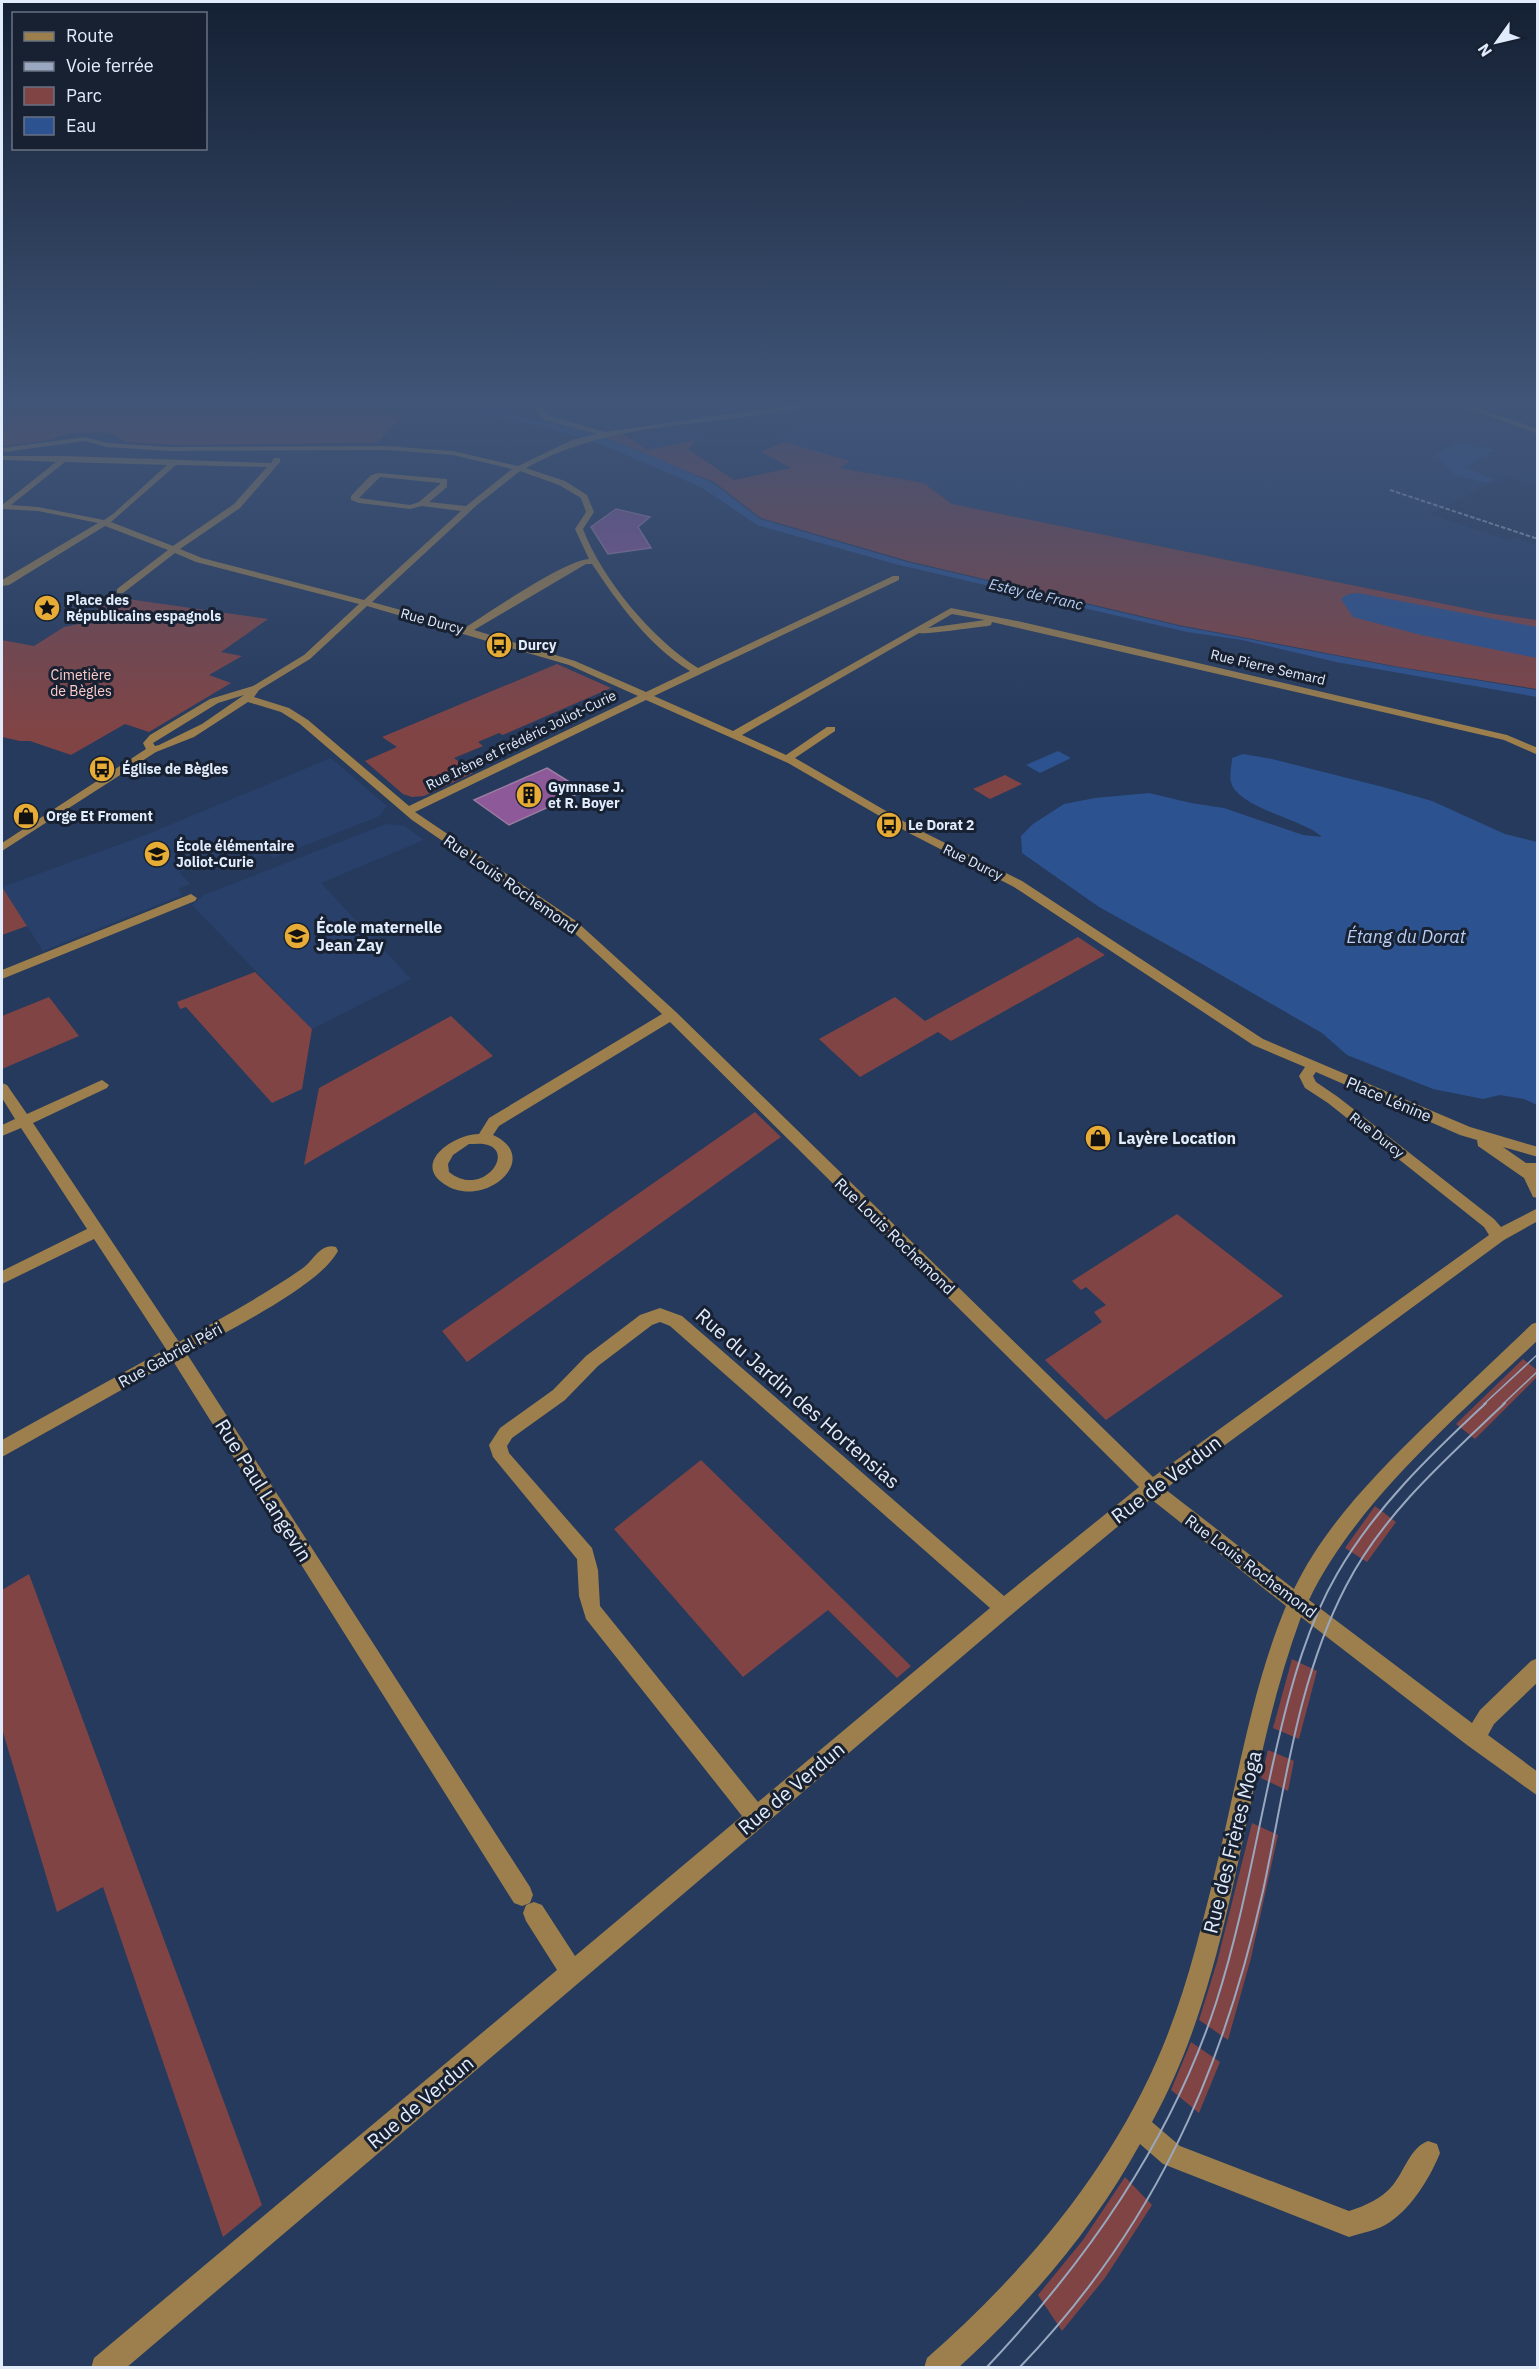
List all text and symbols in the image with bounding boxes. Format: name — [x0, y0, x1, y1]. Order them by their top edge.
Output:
legend — [12, 12, 207, 150]
north arrow — [1467, 12, 1527, 72]
text: Route — [66, 24, 114, 47]
text: N — [1473, 40, 1496, 61]
text: Voie ferrée — [66, 54, 154, 77]
text: Parc — [66, 84, 102, 107]
text: Eau — [66, 114, 96, 137]
water label: Estey de Franc — [987, 574, 1086, 614]
place label: Place des Républicains espagnols — [66, 591, 221, 625]
place icon: Place des Républicains espagnols — [32, 593, 62, 623]
street label: Rue Durcy — [399, 604, 465, 638]
bus stop icon: Durcy — [484, 630, 514, 660]
place label: Durcy — [518, 636, 557, 654]
street label: Rue Pierre Semard — [1209, 645, 1327, 689]
park label: Cimetière de Bègles — [50, 666, 112, 700]
street label: Rue Irène et Frédéric Joliot-Curie — [423, 686, 619, 794]
bus stop icon: Église de Bègles — [87, 754, 117, 784]
place label: Église de Bègles — [122, 759, 228, 778]
place label: Gymnase J. et R. Boyer — [548, 778, 624, 812]
building icon: Gymnase J. et R. Boyer — [514, 780, 544, 810]
shop icon: Orge Et Froment — [11, 801, 41, 831]
place label: Orge Et Froment — [46, 807, 153, 825]
bus stop icon: Le Dorat 2 — [874, 810, 904, 840]
place label: Le Dorat 2 — [908, 816, 975, 834]
street label: Rue Louis Rochemond — [440, 830, 582, 938]
place label: École élémentaire Joliot-Curie — [176, 836, 294, 871]
school or university icon: École élémentaire Joliot-Curie — [142, 839, 172, 869]
street label: Rue Durcy — [940, 840, 1006, 884]
place label: École maternelle Jean Zay — [316, 916, 442, 955]
school or university icon: École maternelle Jean Zay — [282, 921, 312, 951]
water label: Étang du Dorat — [1346, 925, 1467, 948]
street label: Place Lénine — [1343, 1072, 1435, 1126]
street label: Rue Durcy — [1346, 1108, 1408, 1162]
shop icon: Layère Location — [1083, 1123, 1113, 1153]
place label: Layère Location — [1118, 1128, 1236, 1148]
street label: Rue Louis Rochemond — [831, 1173, 959, 1299]
street label: Rue du Jardin des Hortensias — [690, 1302, 906, 1494]
street label: Rue Gabriel Péri — [115, 1318, 225, 1392]
street label: Rue Paul Langevin — [209, 1414, 319, 1566]
street label: Rue de Verdun — [1105, 1429, 1227, 1529]
street label: Rue Louis Rochemond — [1181, 1510, 1321, 1622]
street label: Rue de Verdun — [732, 1735, 850, 1841]
street label: Rue des Frères Moga — [1196, 1748, 1268, 1936]
street label: Rue de Verdun — [361, 2049, 479, 2155]

